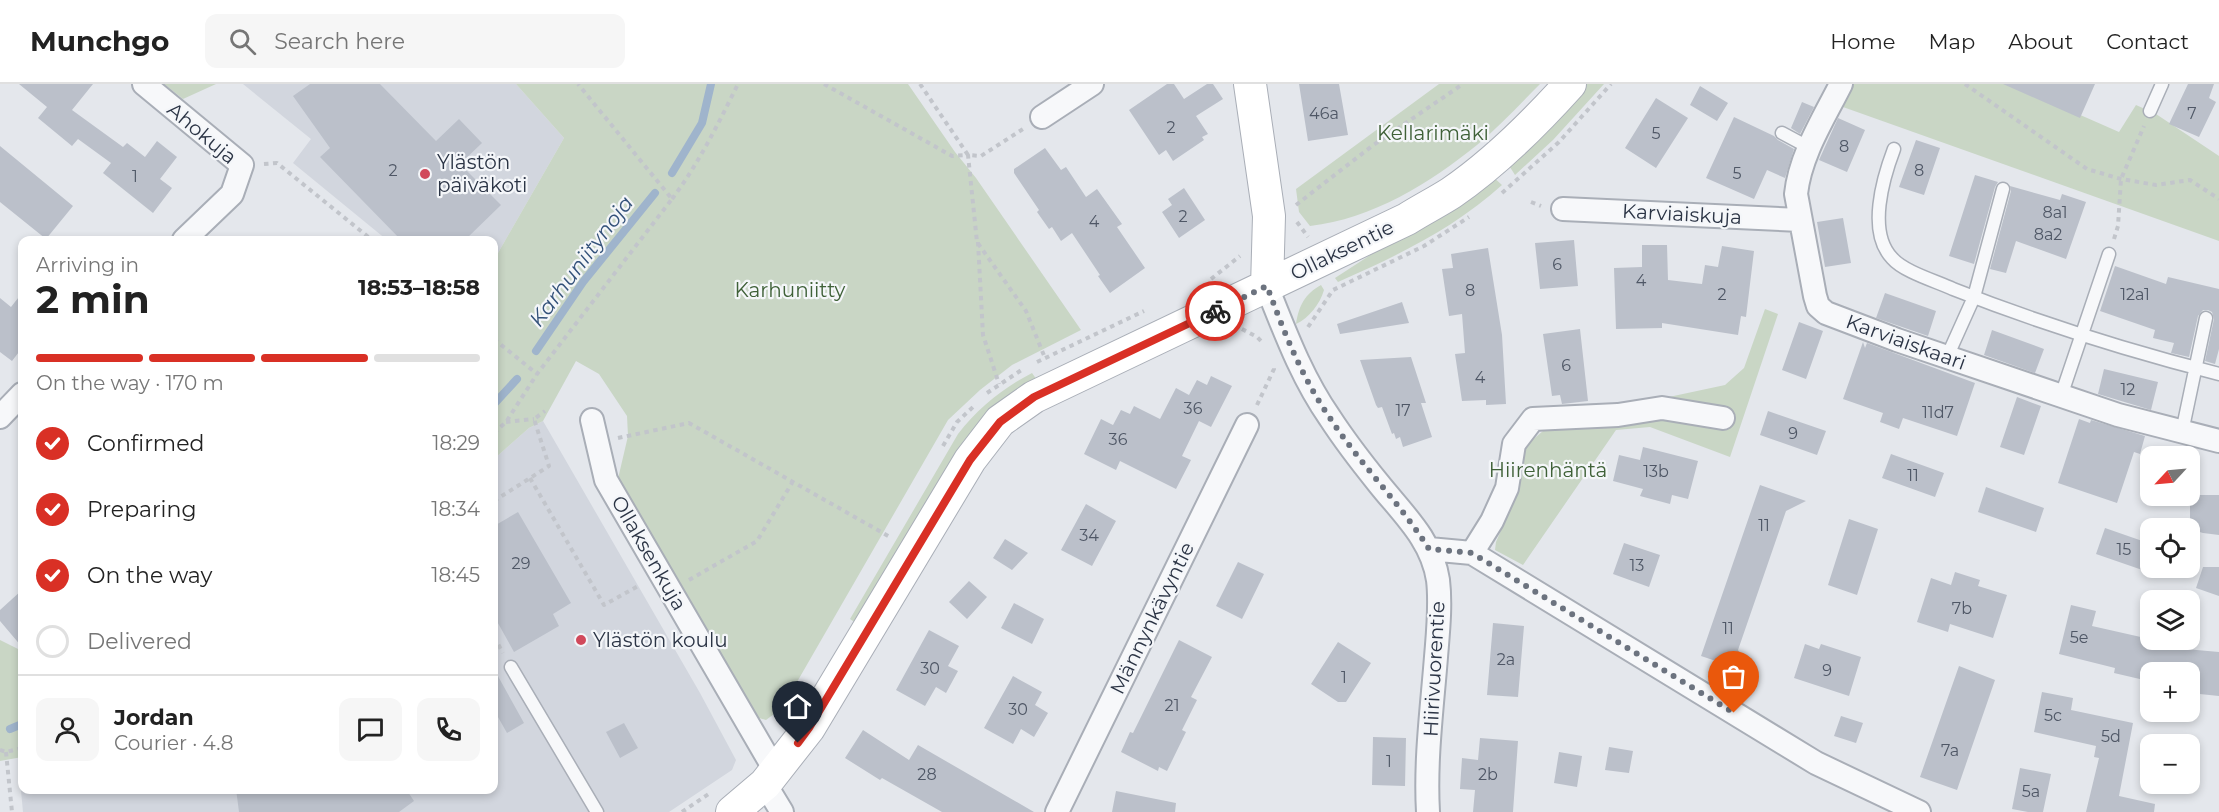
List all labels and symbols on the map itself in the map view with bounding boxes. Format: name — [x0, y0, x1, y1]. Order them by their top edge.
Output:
street label: Ahokuja — [163, 97, 241, 169]
house number: 46a — [1309, 104, 1339, 123]
house number: 7 — [2187, 104, 2197, 123]
house number: 2 — [1166, 118, 1176, 137]
park label: Kellarimäki — [1377, 121, 1489, 145]
house number: 5 — [1651, 124, 1661, 143]
house number: 8 — [1839, 137, 1849, 156]
place label: Ylästön päiväkoti — [437, 150, 528, 197]
house number: 2 — [388, 161, 398, 180]
house number: 8 — [1914, 161, 1924, 180]
house number: 5 — [1732, 164, 1742, 183]
house number: 1 — [132, 167, 138, 186]
marker: Ylästön päiväkoti — [418, 167, 432, 181]
water label: Karhuniitynoja — [524, 191, 638, 331]
street label: Karviaiskuja — [1622, 199, 1742, 229]
house number: 8a1 — [2042, 203, 2068, 222]
house number: 2 — [1178, 207, 1188, 226]
house number: 4 — [1089, 212, 1100, 231]
street label: Ollaksentie — [1286, 215, 1398, 285]
house number: 8a2 — [2034, 225, 2062, 244]
house number: 6 — [1552, 255, 1562, 274]
house number: 4 — [1636, 271, 1647, 290]
park label: Karhuniitty — [735, 278, 846, 302]
courier — [1185, 281, 1245, 341]
house number: 8 — [1465, 281, 1475, 300]
house number: 2 — [1717, 285, 1727, 304]
house number: 12a1 — [2120, 285, 2150, 304]
street label: Karviaiskaari — [1843, 309, 1969, 375]
house number: 6 — [1561, 356, 1571, 375]
house number: 4 — [1475, 368, 1486, 387]
house number: 12 — [2121, 380, 2135, 399]
house number: 36 — [1184, 399, 1203, 418]
house number: 17 — [1395, 401, 1411, 420]
house number: 11d7 — [1922, 403, 1954, 422]
house number: 9 — [1788, 424, 1798, 443]
house number: 36 — [1109, 430, 1128, 449]
north arrow — [2140, 446, 2200, 506]
park label: Hiirenhäntä — [1489, 458, 1607, 482]
house number: 13b — [1643, 462, 1669, 481]
house number: 11 — [1907, 466, 1919, 485]
street label: Ollaksenkuja — [606, 491, 692, 615]
house number: 11 — [1758, 516, 1770, 535]
house number: 34 — [1079, 526, 1099, 545]
street label: Männynkävyntie — [1105, 538, 1199, 698]
house number: 15 — [2117, 540, 2131, 559]
house number: 29 — [512, 554, 530, 573]
house number: 13 — [1630, 556, 1644, 575]
house number: 7b — [1952, 599, 1972, 618]
street label: Hiirivuorentie — [1418, 600, 1450, 738]
house number: 11 — [1722, 619, 1734, 638]
place label: Ylästön koulu — [593, 628, 728, 652]
house number: 5e — [2070, 628, 2088, 647]
marker: Ylästön koulu — [574, 633, 588, 647]
house number: 2a — [1497, 650, 1515, 669]
pin — [1708, 651, 1759, 713]
house number: 30 — [920, 659, 940, 678]
house number: 9 — [1822, 661, 1832, 680]
house number: 1 — [1341, 668, 1347, 687]
pin — [772, 681, 823, 743]
house number: 21 — [1165, 696, 1179, 715]
house number: 30 — [1008, 700, 1028, 719]
house number: 5c — [2044, 706, 2062, 725]
house number: 5d — [2101, 727, 2121, 746]
house number: 7a — [1941, 741, 1959, 760]
house number: 1 — [1386, 752, 1392, 771]
house number: 28 — [917, 765, 937, 784]
house number: 2b — [1478, 765, 1498, 784]
house number: 5a — [2022, 782, 2040, 801]

